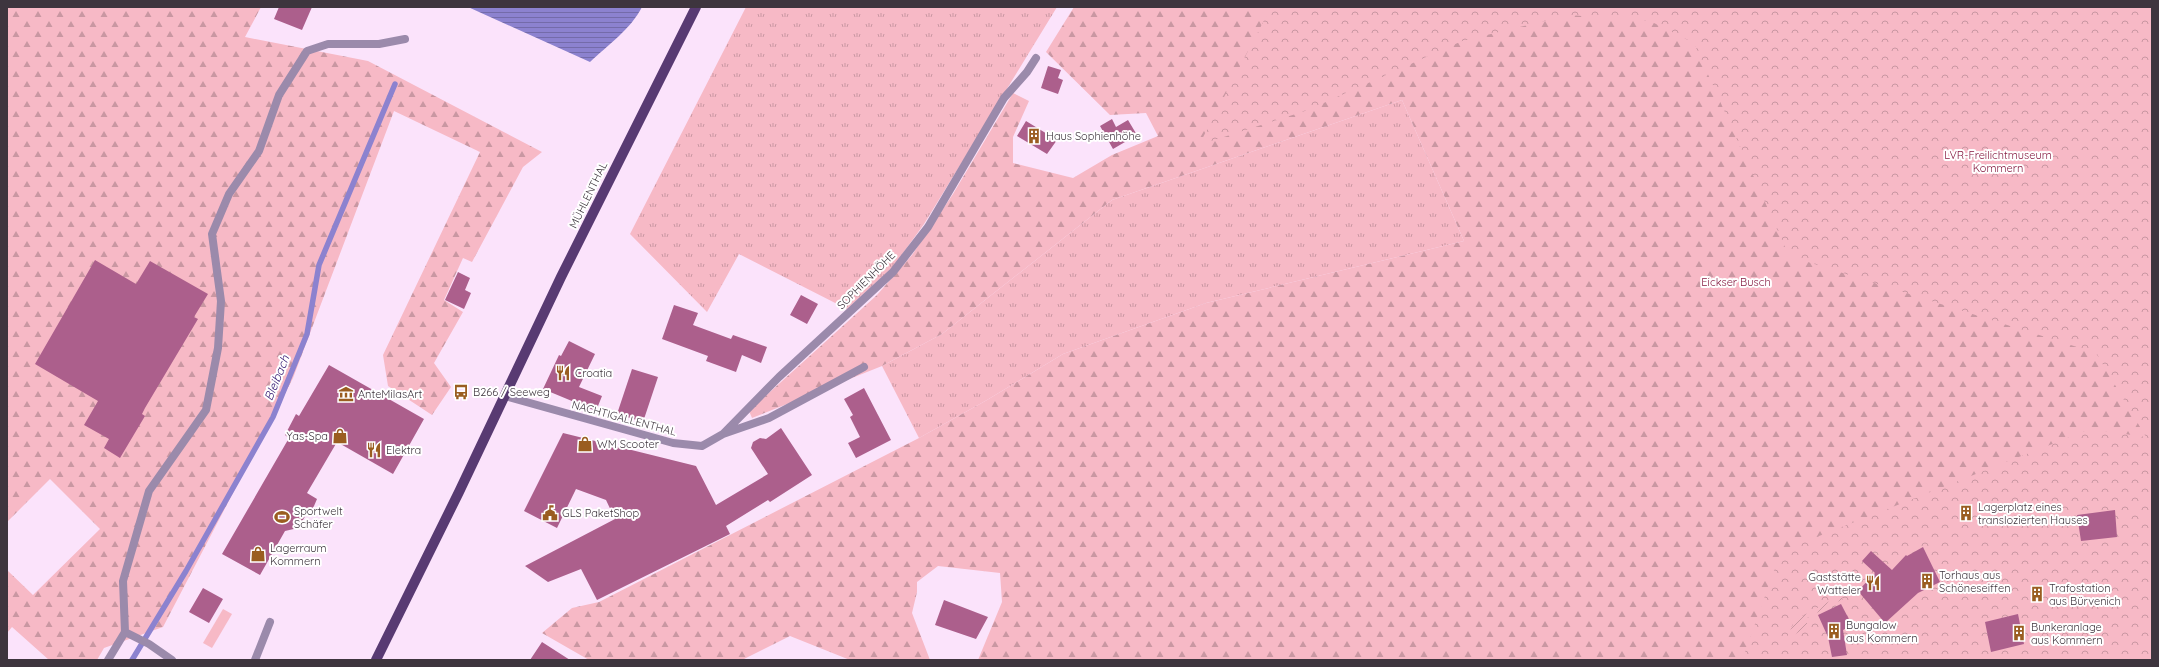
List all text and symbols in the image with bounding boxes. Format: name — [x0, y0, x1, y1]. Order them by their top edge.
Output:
building icon: Haus Sophienhöhe — [1025, 127, 1043, 145]
place label: Haus Sophienhöhe — [1046, 129, 1141, 143]
park label: LVR-Freilichtmuseum Kommern — [1944, 148, 2052, 175]
street label: MÜHLENTHAL — [566, 159, 610, 231]
street label: SOPHIENHÖHE — [834, 248, 898, 312]
park label: Eickser Busch — [1701, 275, 1771, 289]
water label: Bleibach — [261, 353, 292, 403]
restaurant icon: Croatia — [554, 364, 572, 382]
place label: Croatia — [575, 366, 612, 380]
bus stop icon: B266 / Seeweg — [452, 383, 470, 401]
museum icon: AnteMilasArt — [337, 385, 355, 403]
place label: B266 / Seeweg — [473, 385, 550, 399]
place label: AnteMilasArt — [358, 387, 423, 401]
street label: NACHTIGALLENTHAL — [570, 397, 678, 439]
shop icon: Yas-Spa — [331, 427, 349, 445]
place label: Yas-Spa — [287, 429, 328, 443]
shop icon: WM Scooter — [576, 435, 594, 453]
place label: WM Scooter — [597, 437, 660, 451]
restaurant icon: Elektra — [365, 441, 383, 459]
place label: Elektra — [386, 443, 421, 457]
place label: Lagerplatz eines translozierten Hauses — [1978, 500, 2088, 527]
place label: Sportwelt Schäfer — [294, 504, 343, 531]
public building icon: GLS PaketShop — [541, 504, 559, 522]
building icon: Lagerplatz eines translozierten Hauses — [1957, 504, 1975, 522]
place label: GLS PaketShop — [562, 506, 640, 520]
sports icon: Sportwelt Schäfer — [273, 508, 291, 526]
place label: Lagerraum Kommern — [270, 541, 327, 568]
shop icon: Lagerraum Kommern — [249, 545, 267, 563]
place label: Torhaus aus Schöneseiffen — [1939, 568, 2011, 595]
place label: Gaststätte Watteler — [1808, 570, 1862, 597]
building icon: Torhaus aus Schöneseiffen — [1918, 572, 1936, 590]
restaurant icon: Gaststätte Watteler — [1864, 574, 1882, 592]
place label: Trafostation aus Bürvenich — [2049, 581, 2121, 608]
building icon: Trafostation aus Bürvenich — [2028, 585, 2046, 603]
place label: Bungalow aus Kommern — [1846, 618, 1918, 645]
place label: Bunkeranlage aus Kommern — [2031, 620, 2103, 647]
building icon: Bungalow aus Kommern — [1825, 622, 1843, 640]
building icon: Bunkeranlage aus Kommern — [2010, 624, 2028, 642]

